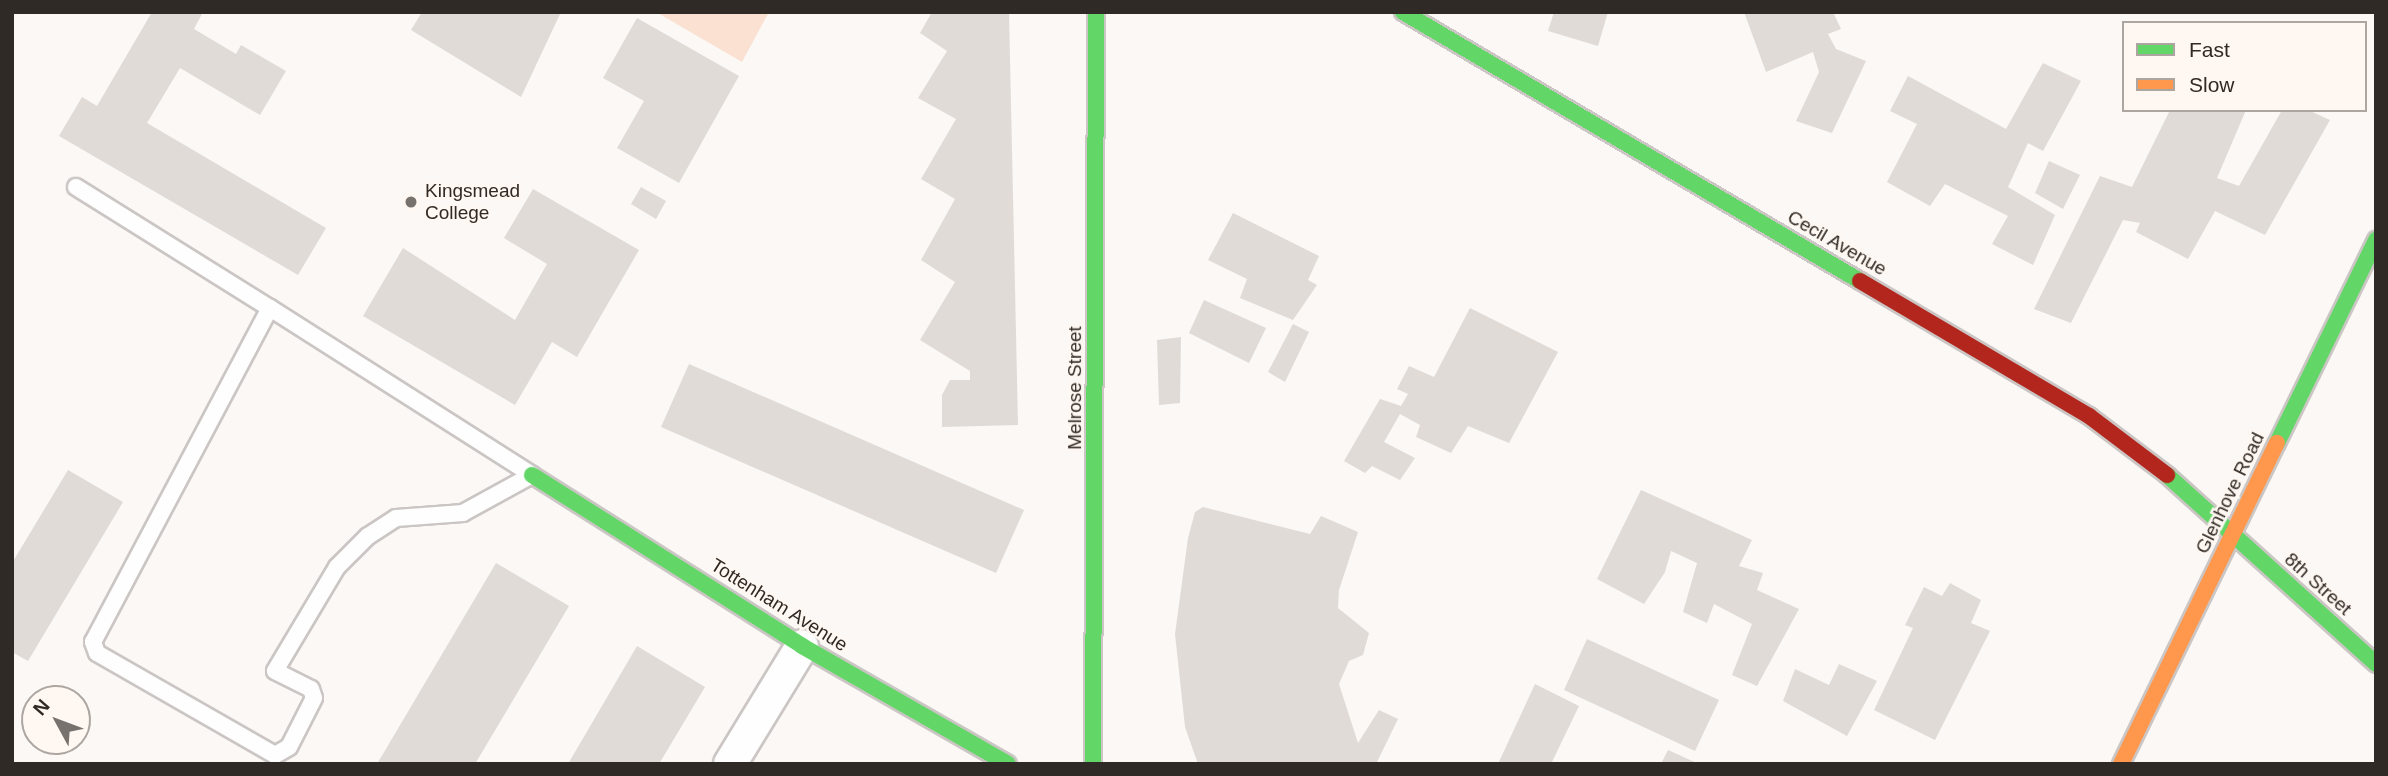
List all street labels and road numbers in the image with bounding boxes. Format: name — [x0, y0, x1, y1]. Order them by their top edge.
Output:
street label: Cecil Avenue — [1783, 205, 1891, 281]
street label: Melrose Street — [1064, 326, 1086, 450]
street label: Glenhove Road — [2191, 429, 2269, 557]
street label: 8th Street — [2280, 548, 2356, 620]
street label: Tottenham Avenue — [706, 553, 852, 657]

